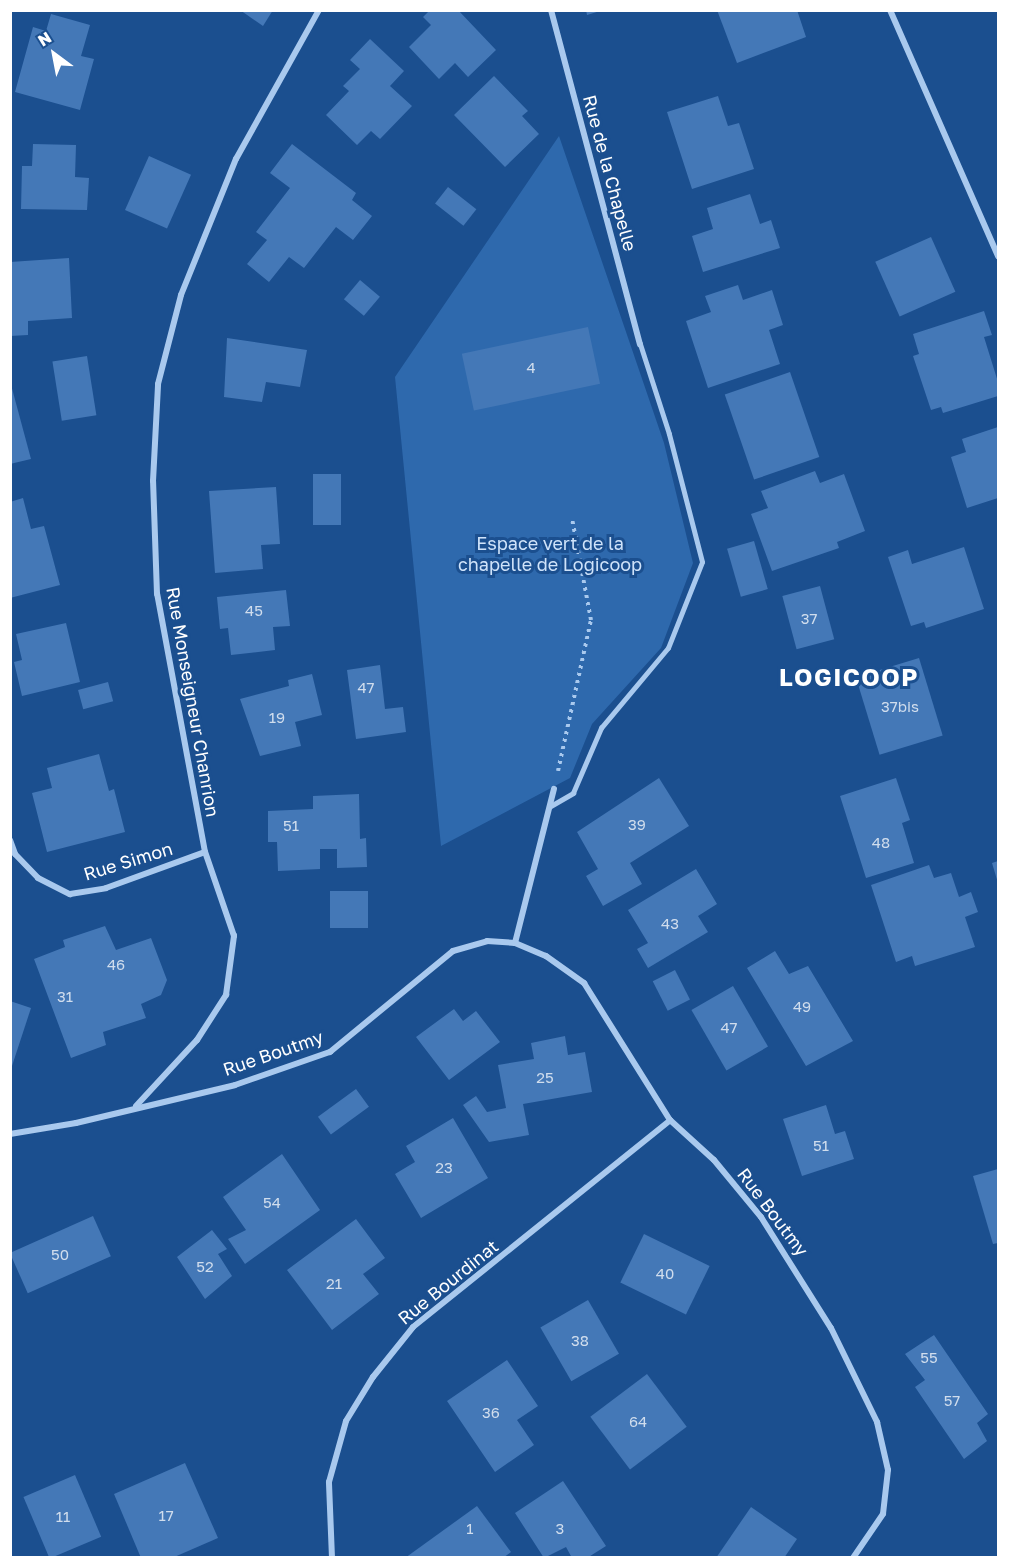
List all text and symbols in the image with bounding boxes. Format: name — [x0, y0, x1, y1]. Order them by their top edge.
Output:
north arrow — [24, 24, 84, 84]
text: N — [34, 27, 55, 50]
street label: Rue de la Chapelle — [579, 92, 641, 254]
house number: 4 — [526, 359, 536, 377]
park label: Espace vert de la chapelle de Logicoop — [458, 533, 642, 576]
street label: Rue Monseigneur Chanrion — [162, 585, 224, 819]
house number: 45 — [245, 602, 263, 620]
house number: 37 — [801, 610, 817, 628]
district label: LOGICOOP — [779, 663, 919, 691]
house number: 47 — [357, 679, 375, 697]
house number: 37bis — [881, 698, 919, 716]
house number: 19 — [269, 709, 285, 727]
house number: 39 — [628, 816, 646, 834]
house number: 51 — [283, 817, 299, 835]
house number: 48 — [872, 834, 890, 852]
street label: Rue Simon — [81, 837, 175, 885]
house number: 43 — [661, 915, 679, 933]
house number: 46 — [107, 956, 125, 974]
house number: 31 — [57, 988, 73, 1006]
house number: 49 — [793, 998, 811, 1016]
house number: 47 — [720, 1019, 738, 1037]
street label: Rue Boutmy — [220, 1026, 326, 1080]
house number: 25 — [536, 1069, 554, 1087]
house number: 51 — [813, 1137, 829, 1155]
house number: 23 — [435, 1159, 453, 1177]
street label: Rue Boutmy — [733, 1164, 813, 1260]
house number: 54 — [263, 1194, 281, 1212]
street label: Rue Bourdinat — [394, 1235, 502, 1329]
house number: 50 — [51, 1246, 69, 1264]
house number: 52 — [196, 1258, 214, 1276]
house number: 40 — [656, 1265, 674, 1283]
house number: 21 — [326, 1275, 342, 1293]
house number: 38 — [571, 1332, 589, 1350]
house number: 55 — [920, 1349, 938, 1367]
house number: 57 — [944, 1392, 960, 1410]
house number: 36 — [482, 1404, 500, 1422]
house number: 64 — [629, 1413, 647, 1431]
house number: 17 — [158, 1507, 174, 1525]
house number: 11 — [56, 1508, 70, 1526]
house number: 1 — [466, 1520, 474, 1538]
house number: 3 — [556, 1520, 564, 1538]

